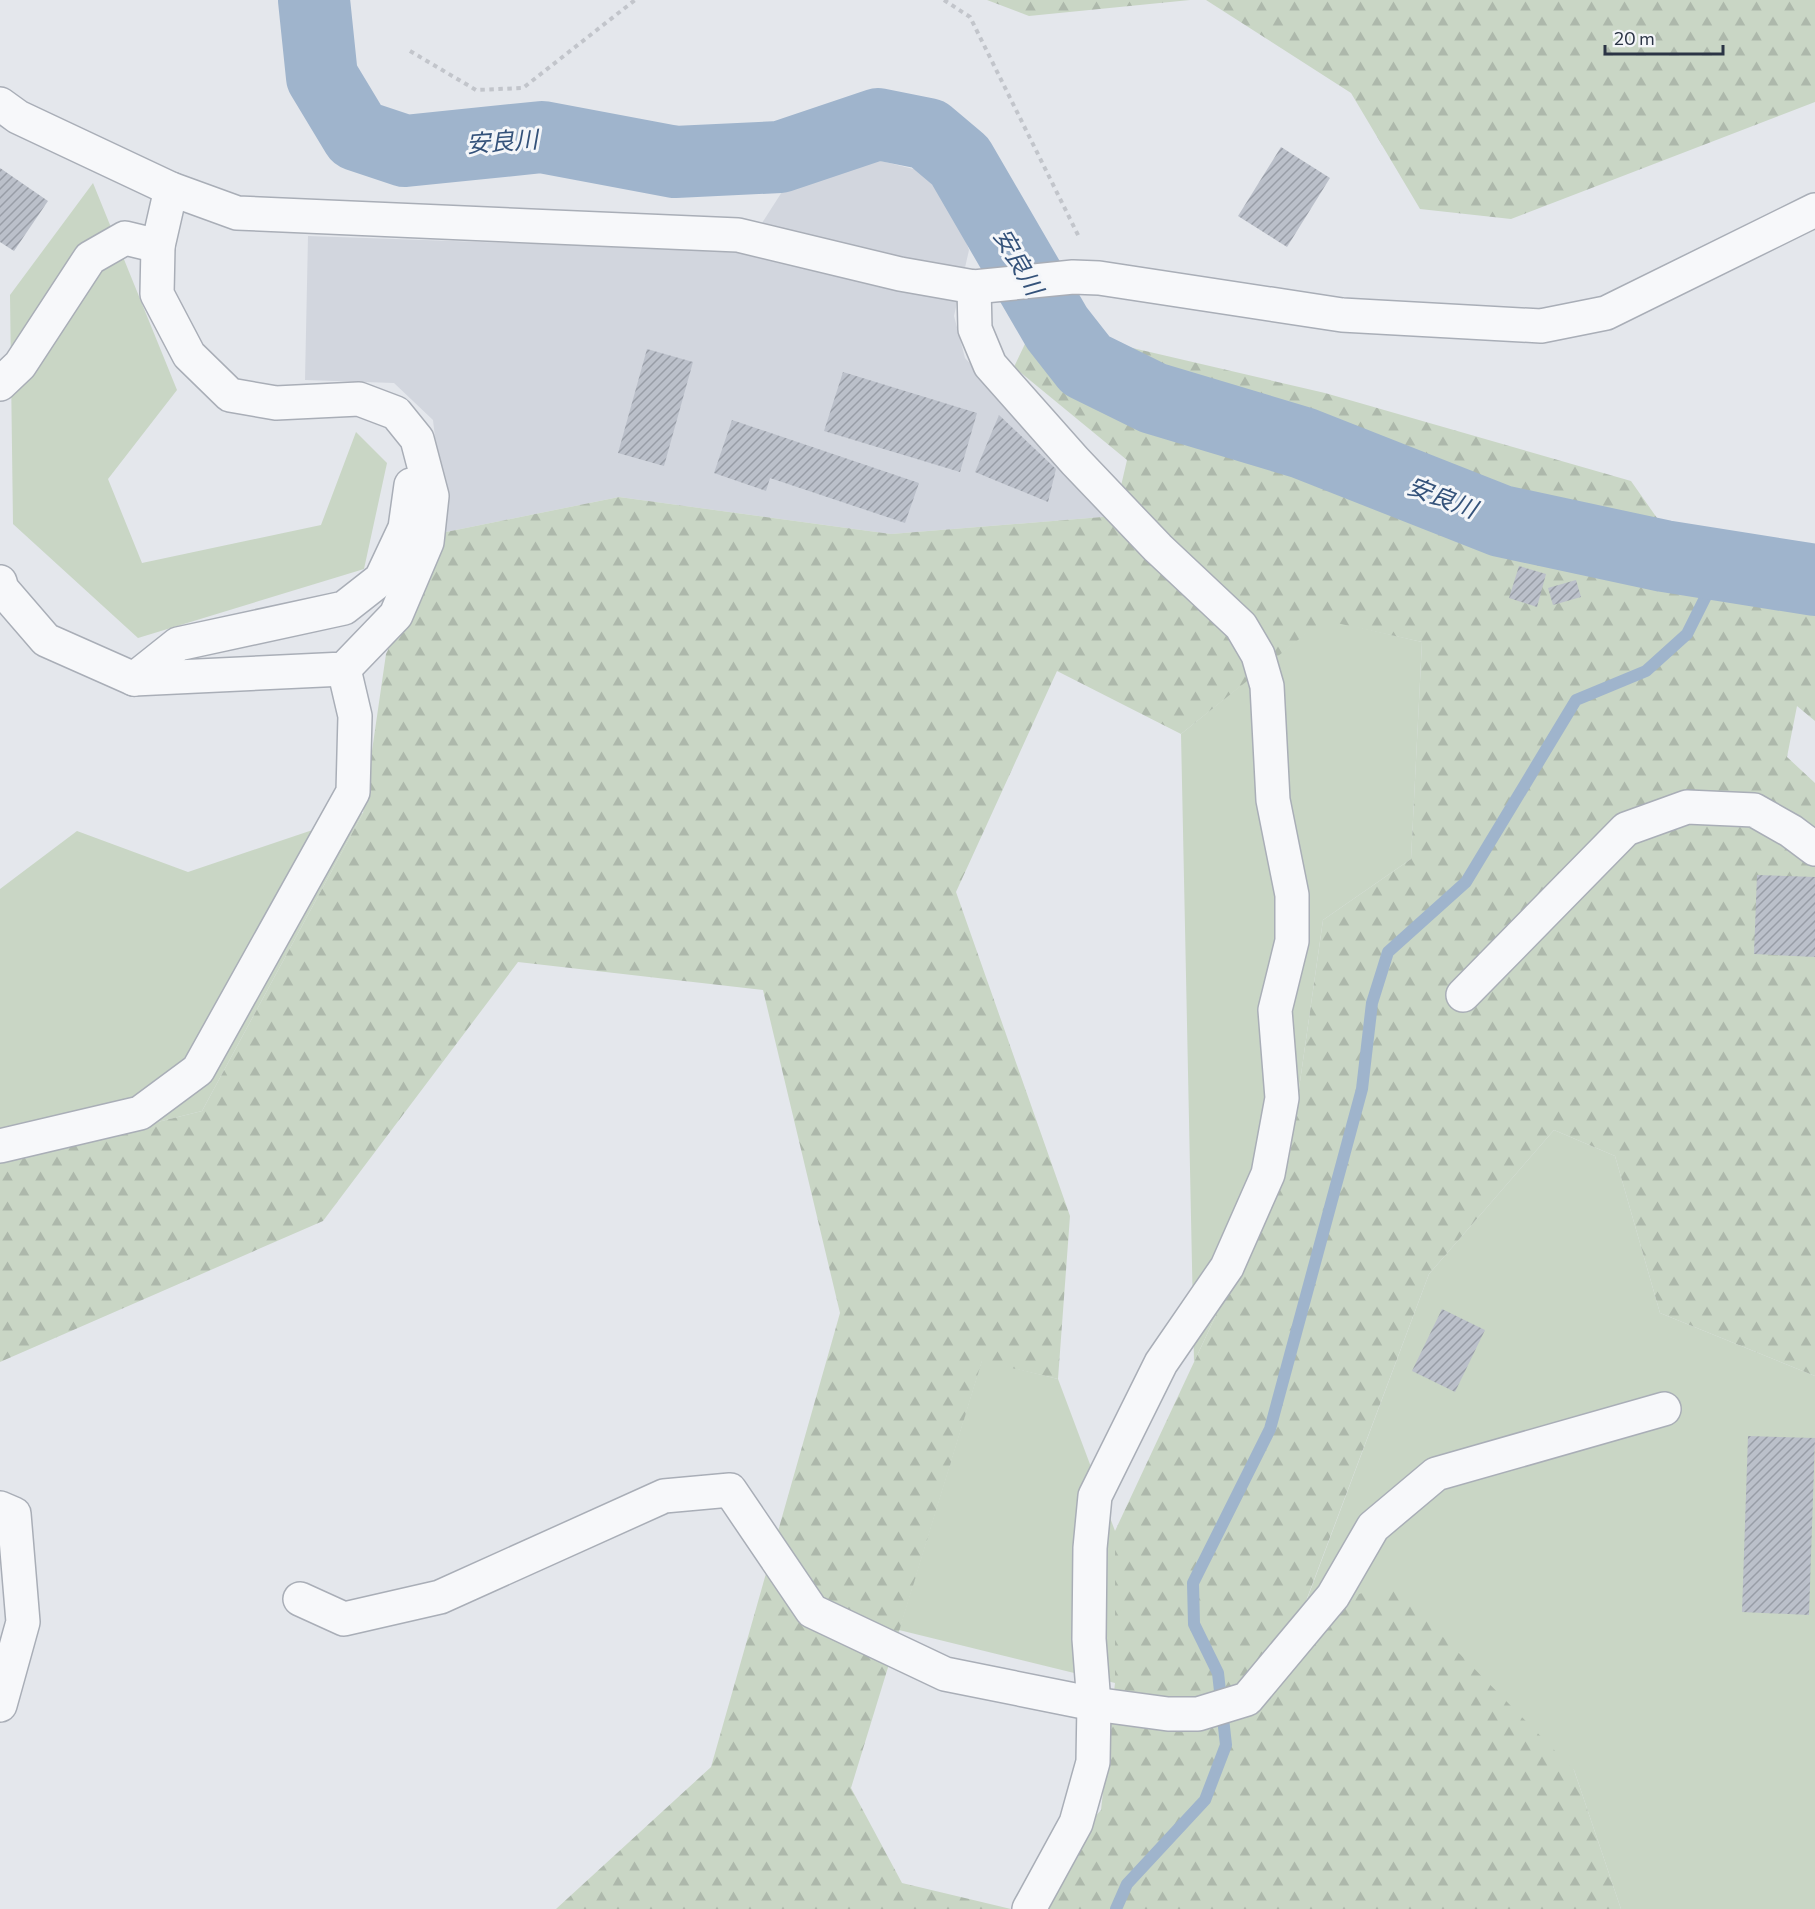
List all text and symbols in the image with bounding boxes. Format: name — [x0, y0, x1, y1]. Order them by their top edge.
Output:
scale bar — [1605, 18, 1724, 56]
text: 20 m — [1614, 27, 1655, 49]
water label: 安良川 — [465, 123, 542, 157]
water label: 安良川 — [989, 223, 1051, 302]
water label: 安良川 — [1404, 470, 1484, 524]

